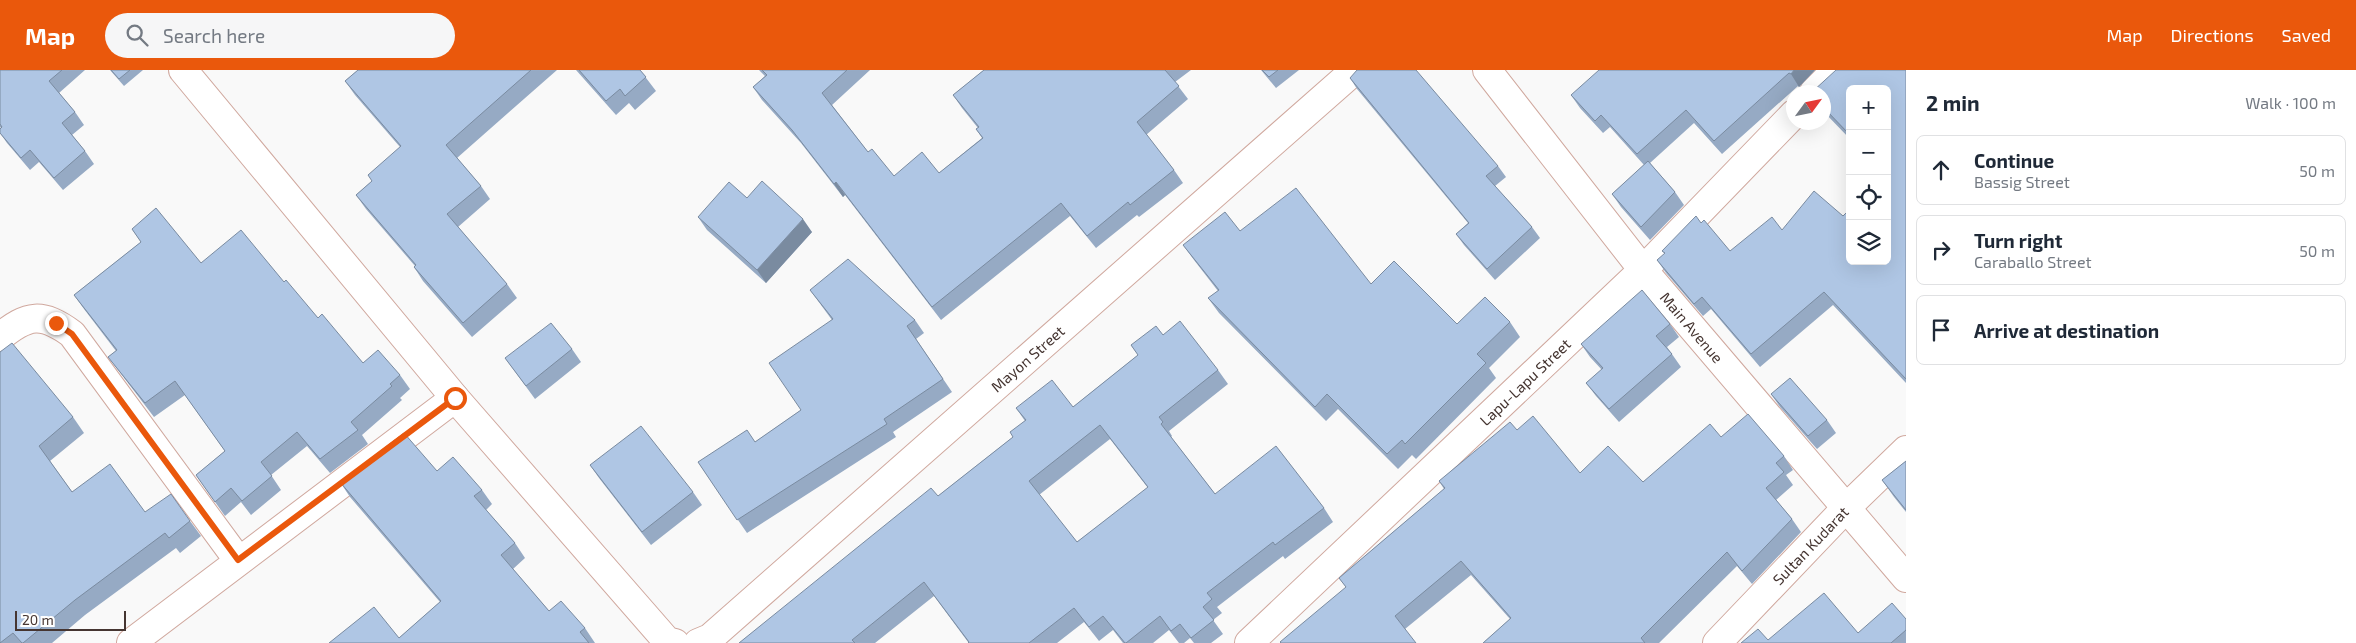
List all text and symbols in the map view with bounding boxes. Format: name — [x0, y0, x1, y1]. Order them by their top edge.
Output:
search box — [105, 13, 455, 58]
text: Map — [25, 21, 75, 50]
icon: search — [123, 21, 151, 49]
text: Search here — [163, 24, 265, 47]
text: Map — [2106, 24, 2143, 46]
text: Directions — [2171, 24, 2254, 46]
text: Saved — [2282, 24, 2331, 46]
north arrow — [1786, 85, 1831, 130]
map controls — [1846, 85, 1891, 265]
button: + — [1846, 85, 1891, 130]
text: 2 min — [1926, 90, 1980, 115]
text: Walk · 100 m — [2245, 93, 2336, 112]
button: − — [1846, 130, 1891, 175]
text: Continue — [1974, 149, 2054, 172]
icon: ahead — [1927, 156, 1955, 184]
text: 50 m — [2299, 161, 2335, 180]
text: Bassig Street — [1974, 172, 2070, 191]
button: locate — [1846, 175, 1891, 220]
button: layers — [1846, 220, 1891, 265]
text: Turn right — [1974, 229, 2062, 252]
icon: right — [1927, 236, 1955, 264]
text: 50 m — [2299, 241, 2335, 260]
text: Caraballo Street — [1974, 252, 2092, 271]
street label: Main Avenue — [1657, 288, 1727, 366]
route end — [45, 312, 68, 335]
icon: arrive — [1927, 316, 1955, 344]
text: Arrive at destination — [1974, 319, 2159, 342]
street label: Mayon Street — [987, 321, 1068, 395]
street label: Lapu-Lapu Street — [1476, 334, 1574, 429]
route start — [444, 387, 467, 410]
street label: Sultan Kudarat — [1769, 502, 1852, 588]
scale bar — [15, 608, 126, 631]
text: 20 m — [22, 611, 54, 628]

